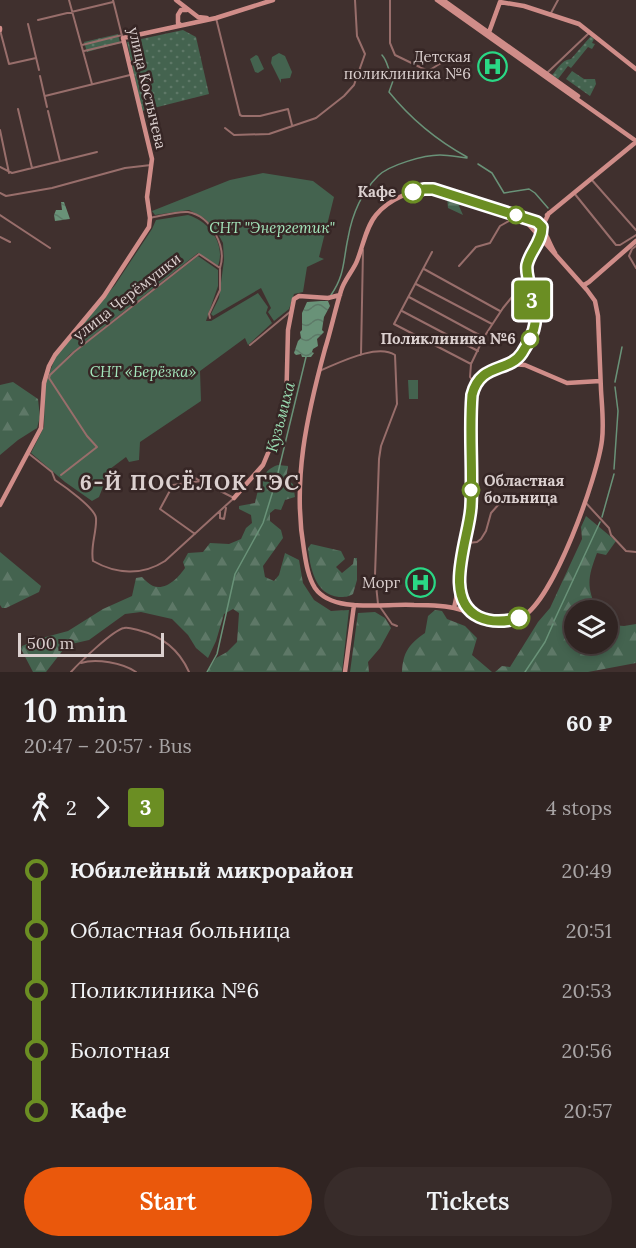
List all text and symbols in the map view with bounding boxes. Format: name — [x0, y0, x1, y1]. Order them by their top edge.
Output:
street label: улица Костычева — [124, 25, 171, 151]
place label: Детская поликлиника №6 — [344, 47, 471, 83]
hospital icon: Детская поликлиника №6 — [476, 50, 508, 82]
marker: Кафе — [402, 181, 424, 203]
place label: Кафе — [357, 182, 396, 201]
unlabelled marker — [507, 206, 525, 224]
park label: СНТ "Энергетик" — [209, 218, 335, 237]
street label: улица Черёмушки — [69, 249, 184, 345]
line badge: 3 — [512, 280, 552, 320]
text: 3 — [526, 287, 538, 314]
place label: Поликлиника №6 — [380, 329, 516, 348]
marker: Поликлиника №6 — [521, 330, 539, 348]
park label: СНТ «Берёзка» — [90, 362, 196, 381]
water label: Кузьмиха — [261, 379, 299, 454]
district label: 6-Й ПОСЁЛОК ГЭС — [80, 469, 300, 496]
place label: Областная больница — [484, 471, 564, 507]
marker: Областная больница — [462, 481, 480, 499]
hospital icon: Морг — [405, 567, 437, 599]
place label: Морг — [362, 573, 400, 592]
map controls — [564, 600, 618, 654]
button: layers — [564, 600, 618, 654]
unlabelled marker — [508, 607, 530, 629]
scale bar — [18, 630, 164, 658]
text: 500 m — [27, 633, 74, 653]
text: 10 min — [24, 689, 128, 731]
text: 60 ₽ — [566, 709, 612, 737]
text: 20:47 – 20:57 · Bus — [24, 733, 192, 758]
icon: walk — [24, 791, 57, 824]
icon: forward — [86, 791, 119, 824]
text: 3 — [140, 794, 152, 821]
text: 2 — [66, 795, 77, 820]
text: 4 stops — [546, 795, 612, 820]
text: Юбилейный микрорайон — [70, 856, 354, 884]
text: 20:49 — [561, 858, 612, 883]
text: Областная больница — [70, 916, 291, 944]
text: 20:51 — [566, 918, 612, 943]
text: Поликлиника №6 — [70, 976, 259, 1004]
text: 20:53 — [562, 978, 612, 1003]
text: Болотная — [70, 1036, 170, 1064]
text: 20:56 — [561, 1038, 612, 1063]
text: Кафе — [70, 1096, 126, 1124]
text: 20:57 — [564, 1098, 612, 1123]
button: Start — [24, 1167, 312, 1236]
button: Tickets — [324, 1167, 612, 1236]

